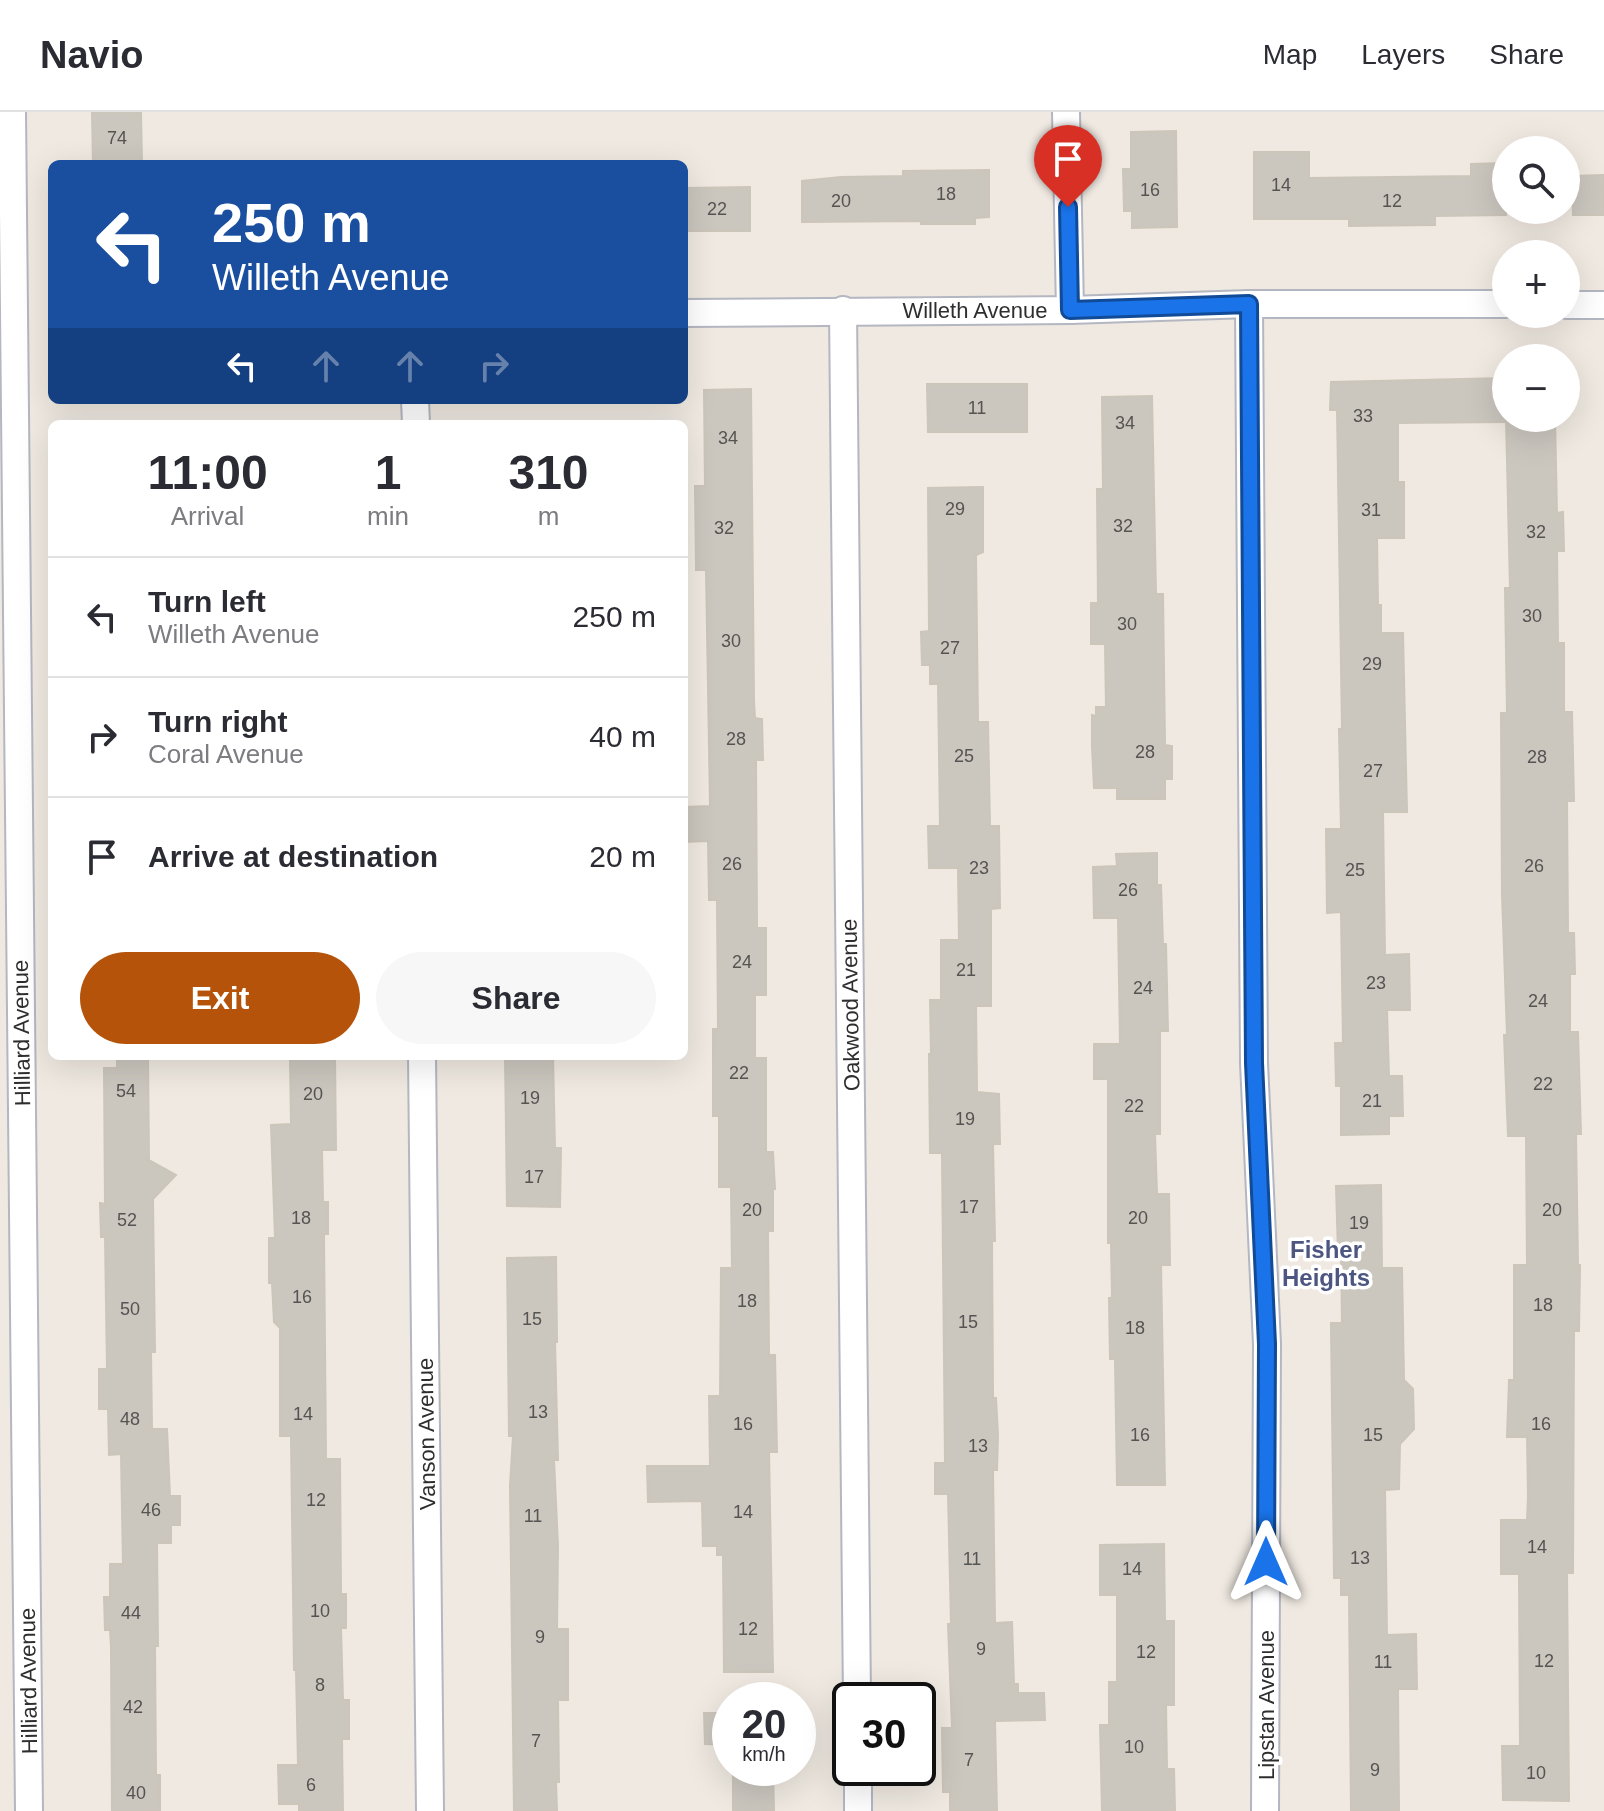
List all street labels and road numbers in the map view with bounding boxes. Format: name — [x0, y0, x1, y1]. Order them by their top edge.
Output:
street label: Willeth Avenue — [902, 298, 1048, 323]
street label: Oakwood Avenue — [837, 919, 864, 1091]
street label: Hilliard Avenue — [8, 960, 35, 1106]
street label: Vanson Avenue — [413, 1358, 440, 1510]
street label: Hilliard Avenue — [15, 1608, 42, 1754]
street label: Lipstan Avenue — [1254, 1630, 1279, 1780]

